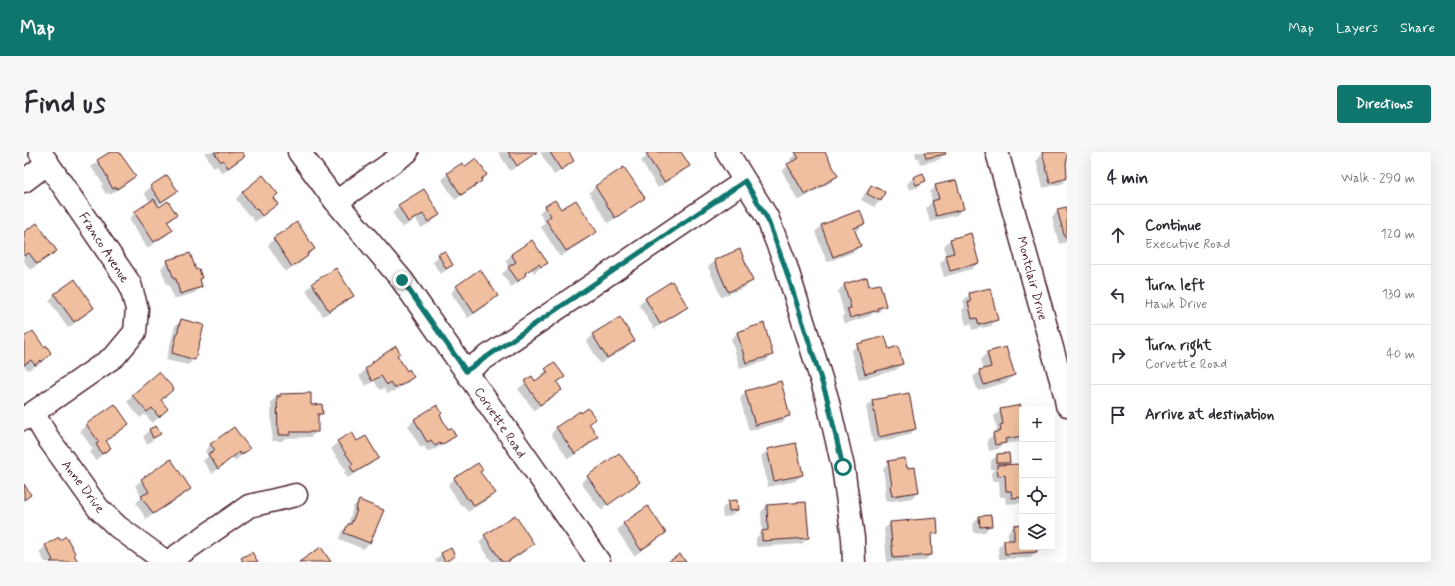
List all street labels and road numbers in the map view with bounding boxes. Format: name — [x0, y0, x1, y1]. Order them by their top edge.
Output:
street label: Franco Avenue — [75, 209, 133, 286]
street label: Montclair Drive — [1012, 235, 1051, 322]
street label: Corvette Road — [470, 384, 530, 462]
street label: Anne Drive — [57, 457, 108, 517]

